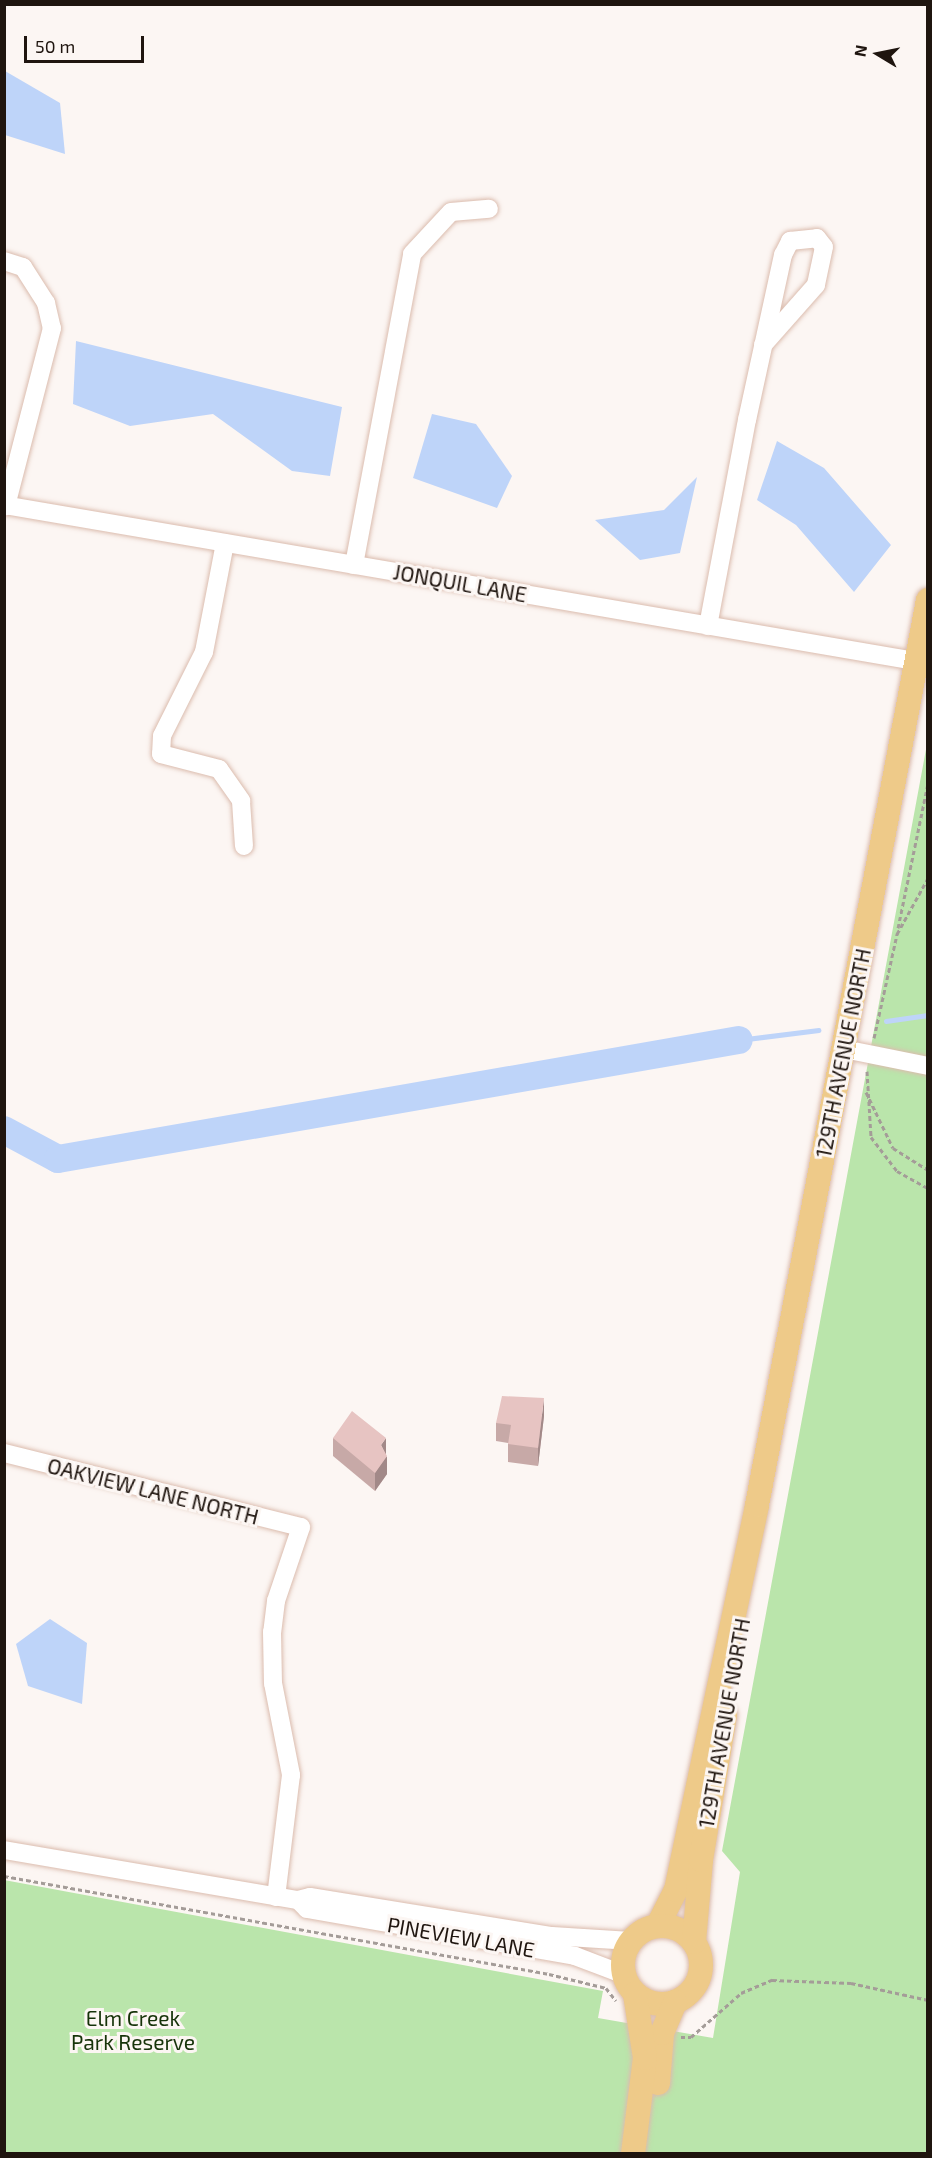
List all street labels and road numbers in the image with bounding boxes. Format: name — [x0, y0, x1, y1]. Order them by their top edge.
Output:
street label: JONQUIL LANE — [391, 559, 529, 607]
street label: 129TH AVENUE NORTH — [810, 946, 876, 1160]
street label: OAKVIEW LANE NORTH — [45, 1453, 261, 1529]
street label: 129TH AVENUE NORTH — [693, 1616, 755, 1830]
street label: PINEVIEW LANE — [385, 1912, 537, 1962]

